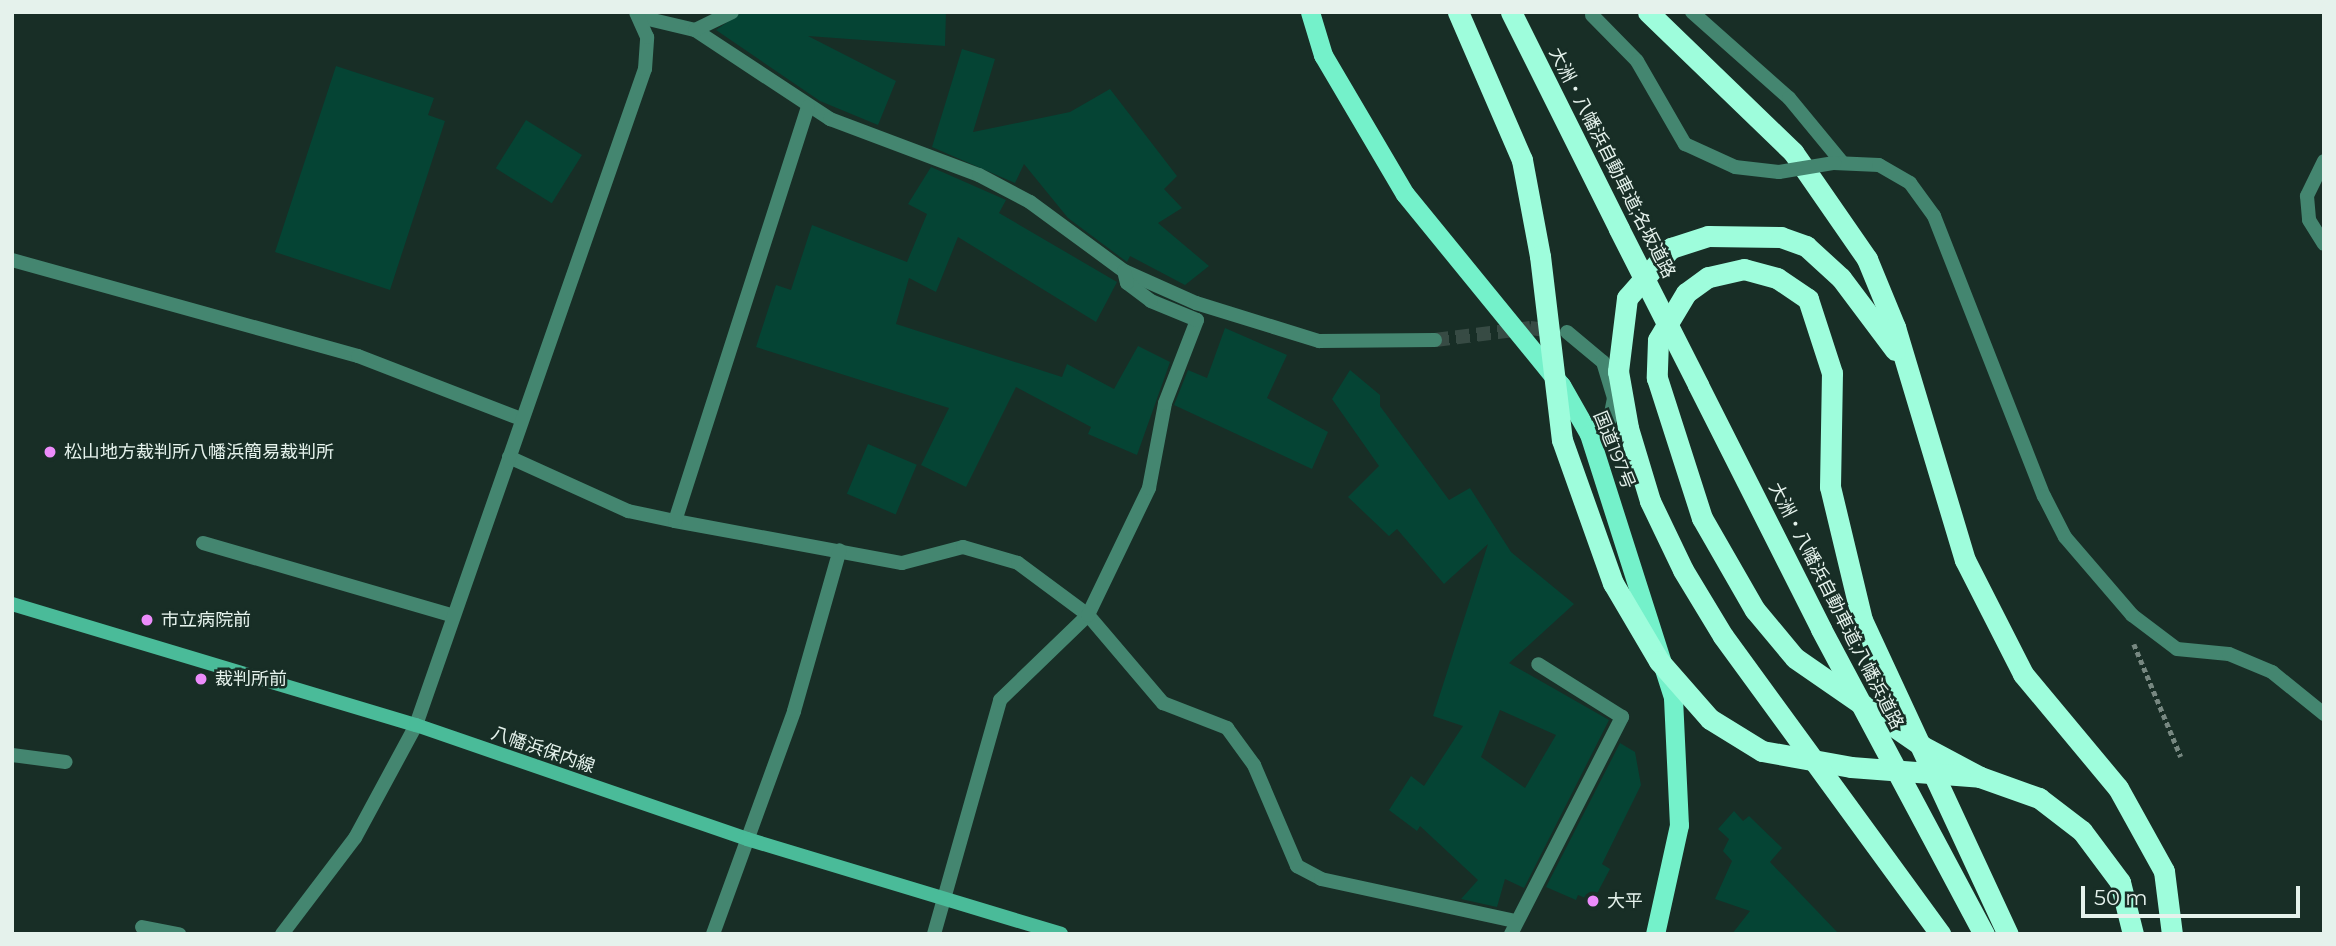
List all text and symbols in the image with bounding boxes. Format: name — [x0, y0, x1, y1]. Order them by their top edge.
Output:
street label: 大洲・八幡浜自動車道;名坂道路 — [1544, 44, 1680, 282]
street label: 国道197号 — [1589, 408, 1639, 492]
place label: 松山地方裁判所八幡浜簡易裁判所 — [64, 441, 334, 463]
marker: 松山地方裁判所八幡浜簡易裁判所 — [42, 444, 58, 460]
street label: 大洲・八幡浜自動車道;八幡浜道路 — [1764, 479, 1908, 733]
place label: 市立病院前 — [161, 609, 251, 631]
marker: 市立病院前 — [139, 612, 155, 628]
place label: 裁判所前 — [215, 668, 287, 690]
marker: 裁判所前 — [193, 671, 209, 687]
street label: 八幡浜保内線 — [488, 722, 598, 778]
scale bar — [2084, 872, 2303, 916]
text: 50 m — [2094, 885, 2148, 910]
place label: 大平 — [1607, 890, 1643, 912]
marker: 大平 — [1585, 893, 1601, 909]

